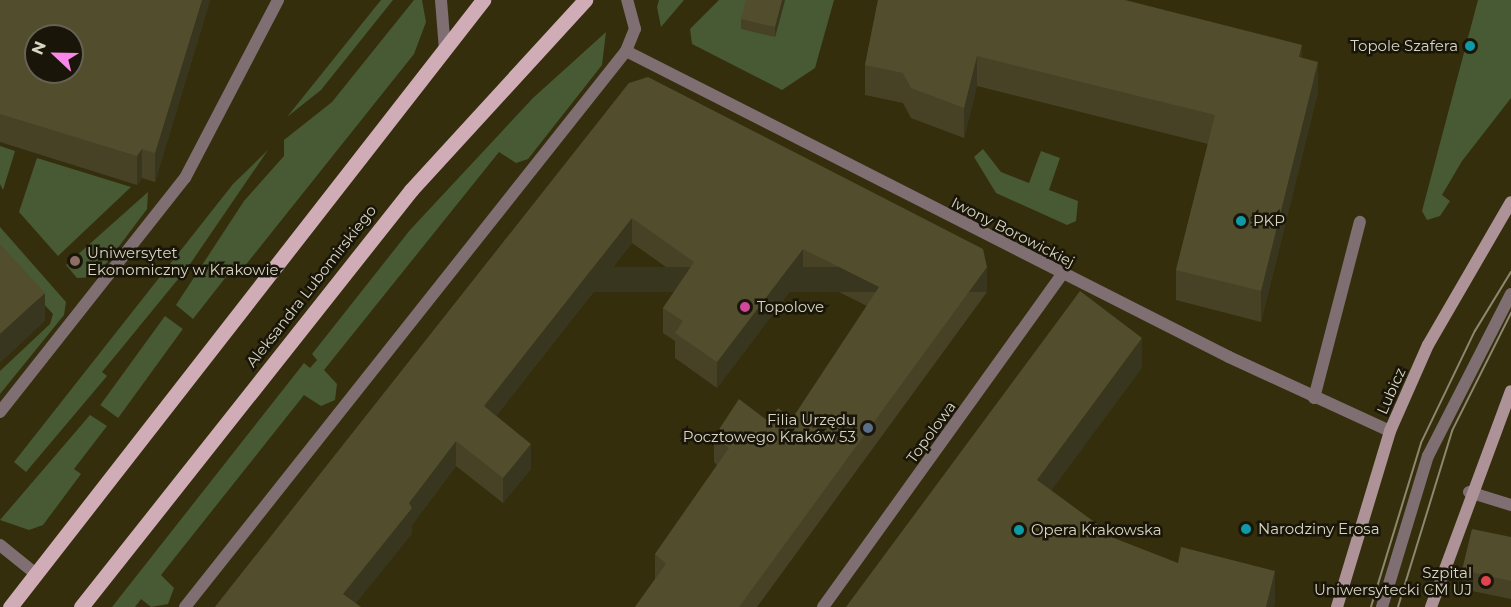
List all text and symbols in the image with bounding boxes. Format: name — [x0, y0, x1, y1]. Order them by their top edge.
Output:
north arrow — [24, 24, 84, 84]
place label: Topole Szafera — [1350, 37, 1458, 55]
text: N — [27, 38, 50, 57]
marker: Topole Szafera — [1463, 39, 1477, 53]
street label: Iwony Borowickiej — [948, 193, 1078, 271]
street label: Aleksandra Lubomirskiego — [242, 201, 380, 371]
place label: PKP — [1253, 212, 1285, 230]
marker: PKP — [1234, 214, 1248, 228]
place label: Uniwersytet Ekonomiczny w Krakowie — [87, 243, 278, 278]
marker: Uniwersytet Ekonomiczny w Krakowie — [68, 254, 82, 268]
place label: Topolove — [757, 298, 824, 316]
marker: Topolove — [738, 300, 752, 314]
street label: Lubicz — [1373, 365, 1409, 417]
street label: Topolowa — [903, 398, 959, 466]
place label: Filia Urzędu Pocztowego Kraków 53 — [683, 410, 856, 445]
marker: Filia Urzędu Pocztowego Kraków 53 — [861, 421, 875, 435]
place label: Narodziny Erosa — [1258, 520, 1379, 538]
place label: Opera Krakowska — [1031, 521, 1162, 539]
marker: Narodziny Erosa — [1239, 522, 1253, 536]
marker: Opera Krakowska — [1012, 523, 1026, 537]
place label: Szpital Uniwersytecki CM UJ — [1314, 563, 1472, 598]
marker: Szpital Uniwersytecki CM UJ — [1477, 572, 1495, 590]

